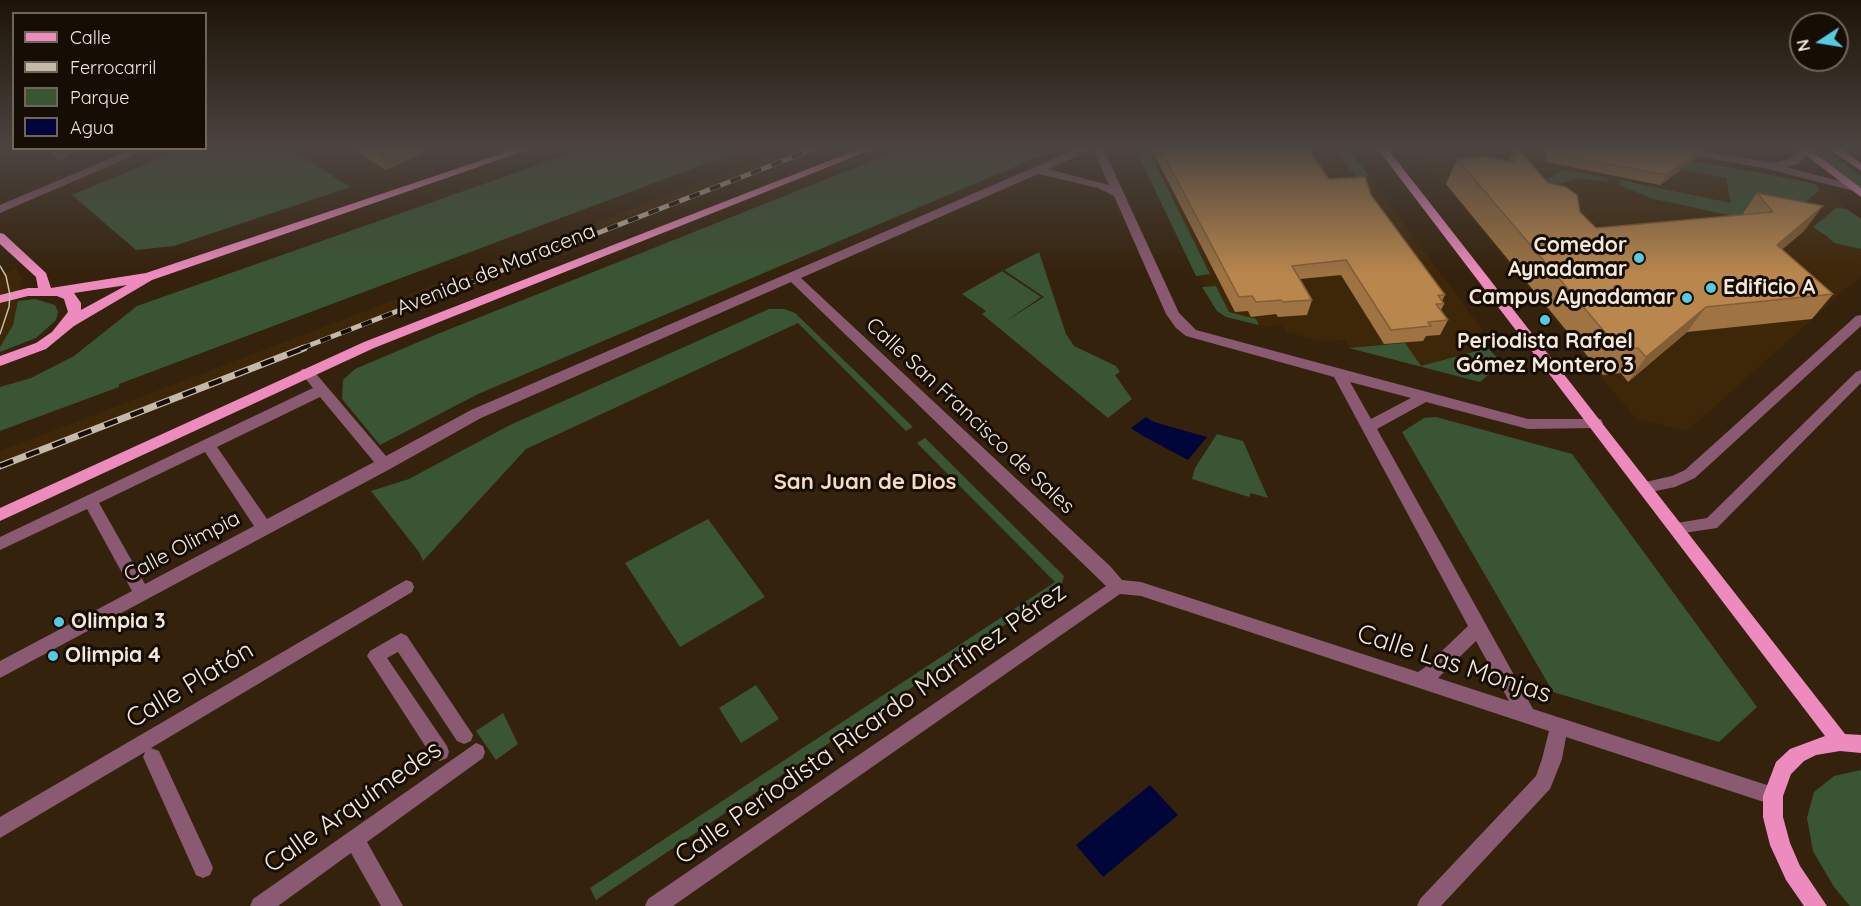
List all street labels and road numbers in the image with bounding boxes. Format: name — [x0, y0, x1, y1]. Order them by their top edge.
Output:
street label: Avenida de Maracena — [393, 219, 599, 321]
street label: Calle San Francisco de Sales — [860, 313, 1080, 519]
street label: Calle Olimpia — [120, 506, 244, 588]
street label: Calle Periodista Ricardo Martínez Pérez — [669, 576, 1073, 872]
street label: Calle Las Monjas — [1353, 618, 1555, 710]
street label: Calle Platón — [121, 635, 259, 735]
street label: Calle Arquímedes — [258, 734, 448, 880]

